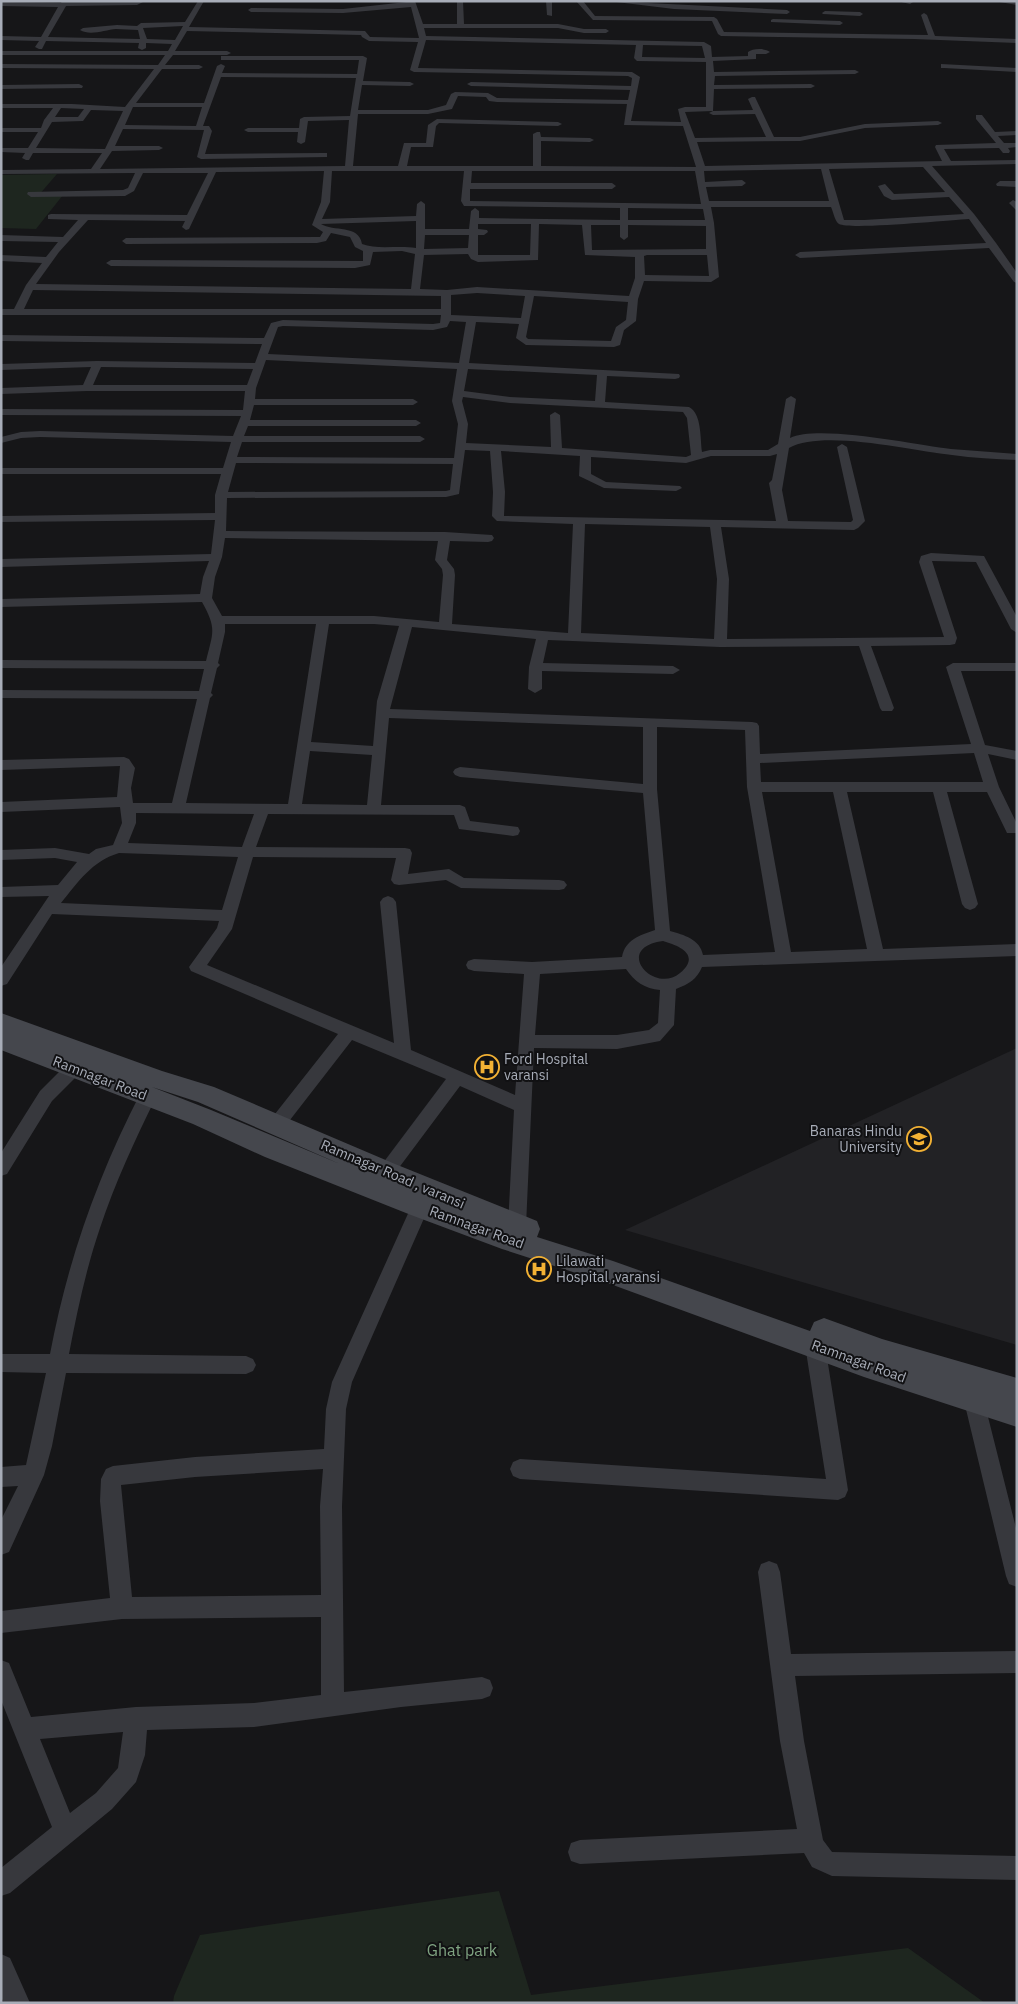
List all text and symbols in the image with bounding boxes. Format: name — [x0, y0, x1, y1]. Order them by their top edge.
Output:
place label: Ford Hospital varansi — [504, 1050, 588, 1084]
street label: Ramnagar Road — [50, 1052, 150, 1104]
hospital icon: Ford Hospital varansi — [474, 1054, 500, 1080]
place label: Banaras Hindu University — [810, 1122, 902, 1156]
school or university icon: Banaras Hindu University — [906, 1126, 932, 1152]
street label: Ramnagar Road , varansi — [318, 1135, 468, 1213]
street label: Ramnagar Road — [427, 1202, 527, 1252]
place label: Lilawati Hospital ,varansi — [556, 1252, 660, 1286]
hospital icon: Lilawati Hospital ,varansi — [526, 1256, 552, 1282]
street label: Ramnagar Road — [809, 1336, 909, 1386]
park label: Ghat park — [427, 1940, 498, 1960]

